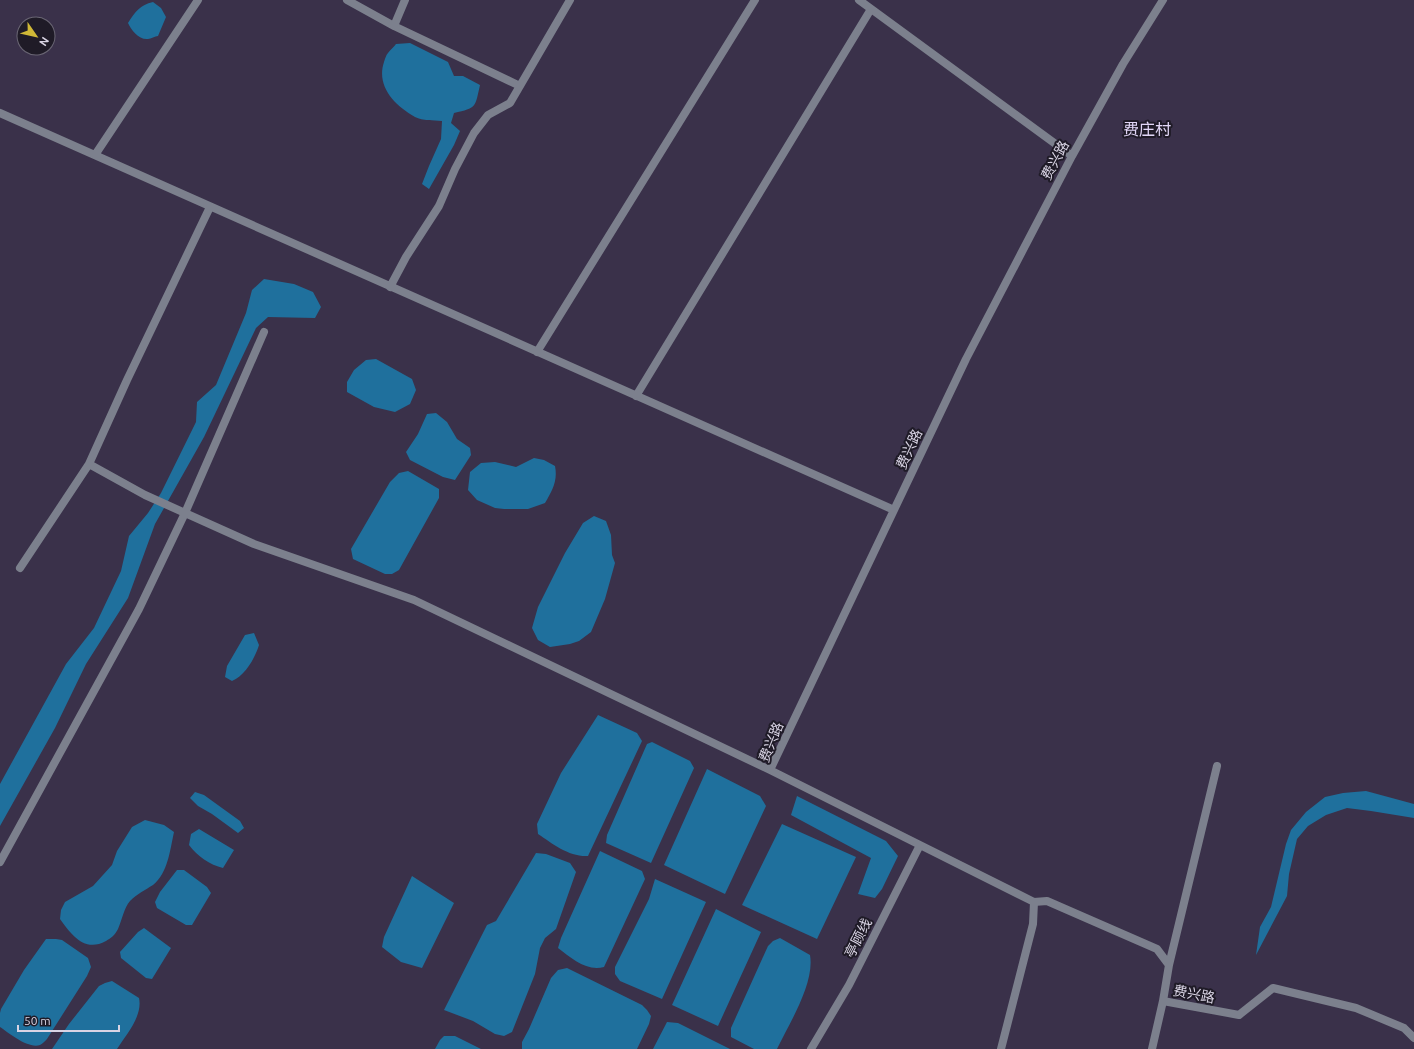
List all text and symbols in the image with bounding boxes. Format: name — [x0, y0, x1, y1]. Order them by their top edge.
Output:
north arrow — [16, 16, 56, 56]
text: N — [37, 35, 52, 48]
district label: 费庄村 — [1123, 120, 1171, 138]
street label: 费兴路 — [1038, 138, 1072, 182]
street label: 费兴路 — [893, 427, 925, 471]
street label: 费兴路 — [756, 720, 786, 764]
street label: 亭顾线 — [841, 916, 875, 960]
street label: 费兴路 — [1172, 982, 1216, 1006]
scale bar — [18, 1007, 119, 1033]
text: 50 m — [24, 1014, 51, 1027]

